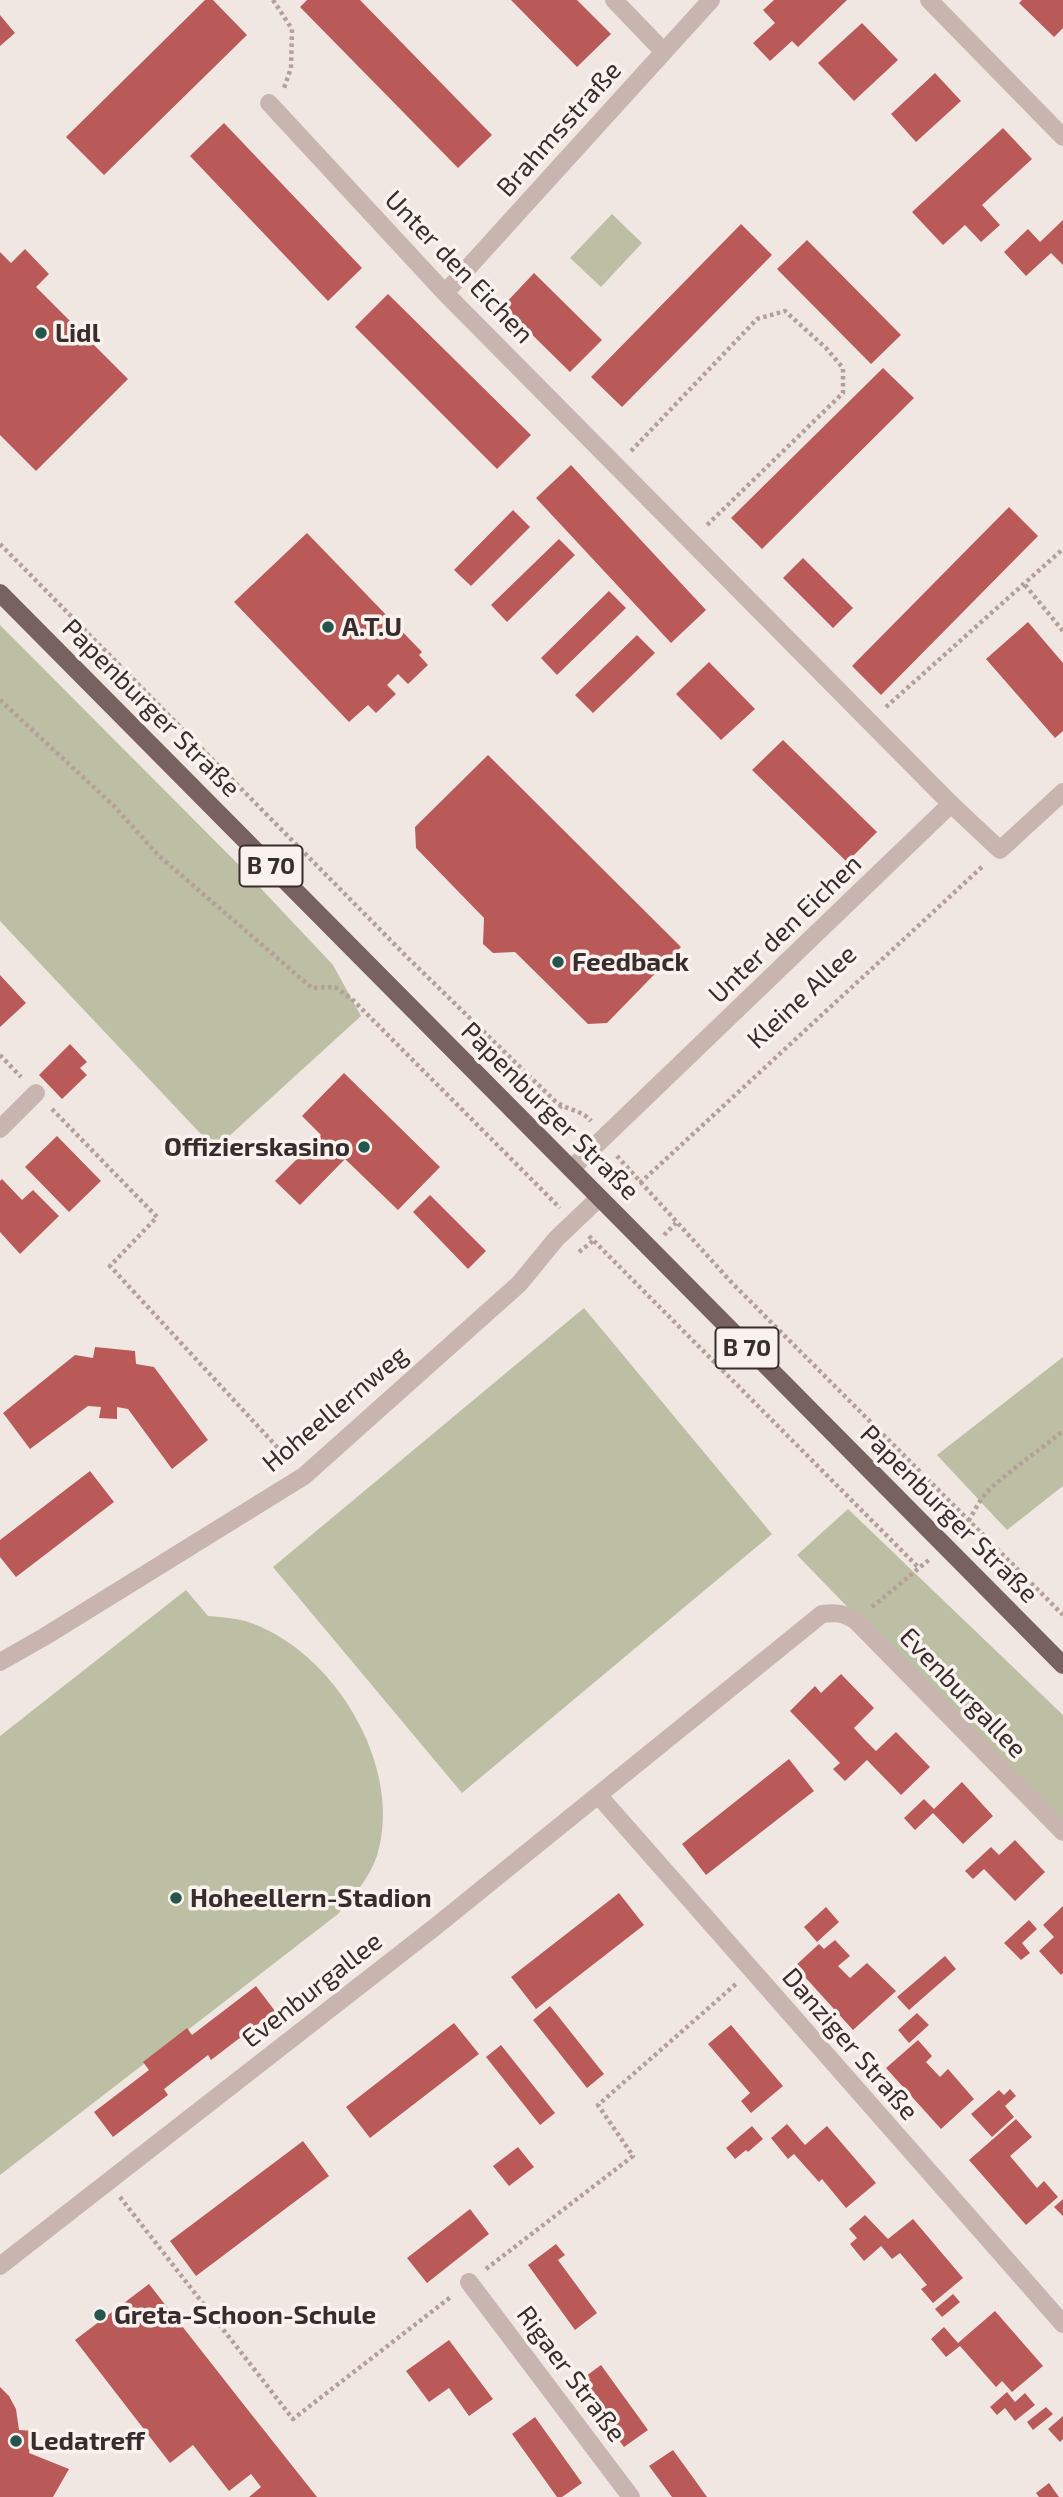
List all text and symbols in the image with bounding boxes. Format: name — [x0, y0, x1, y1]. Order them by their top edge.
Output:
street label: Brahmsstraße — [490, 55, 628, 203]
street label: Unter den Eichen — [378, 184, 540, 350]
place label: Lidl — [55, 317, 100, 349]
marker: Lidl — [33, 325, 49, 341]
place label: A.T.U — [342, 611, 402, 643]
street label: Papenburger Straße — [56, 613, 246, 803]
marker: A.T.U — [320, 619, 336, 635]
road number: B 70 — [240, 846, 302, 886]
street label: Unter den Eichen — [702, 848, 868, 1010]
street label: Kleine Allee — [741, 939, 863, 1055]
place label: Feedback — [572, 946, 689, 978]
marker: Feedback — [550, 954, 566, 970]
street label: Papenburger Straße — [455, 1016, 645, 1206]
place label: Offizierskasino — [164, 1131, 350, 1163]
marker: Offizierskasino — [356, 1139, 372, 1155]
road number: B 70 — [716, 1328, 778, 1368]
street label: Hoheellernweg — [256, 1339, 414, 1479]
street label: Papenburger Straße — [854, 1419, 1044, 1609]
street label: Evenburgallee — [893, 1621, 1033, 1765]
place label: Hoheellern-Stadion — [190, 1882, 432, 1914]
marker: Hoheellern-Stadion — [168, 1890, 184, 1906]
street label: Evenburgallee — [236, 1926, 388, 2054]
street label: Danziger Straße — [775, 1962, 925, 2126]
place label: Greta-Schoon-Schule — [114, 2299, 376, 2331]
street label: Rigaer Straße — [510, 2300, 632, 2448]
marker: Greta-Schoon-Schule — [92, 2307, 108, 2323]
place label: Ledatreff — [30, 2425, 145, 2457]
marker: Ledatreff — [8, 2433, 24, 2449]

